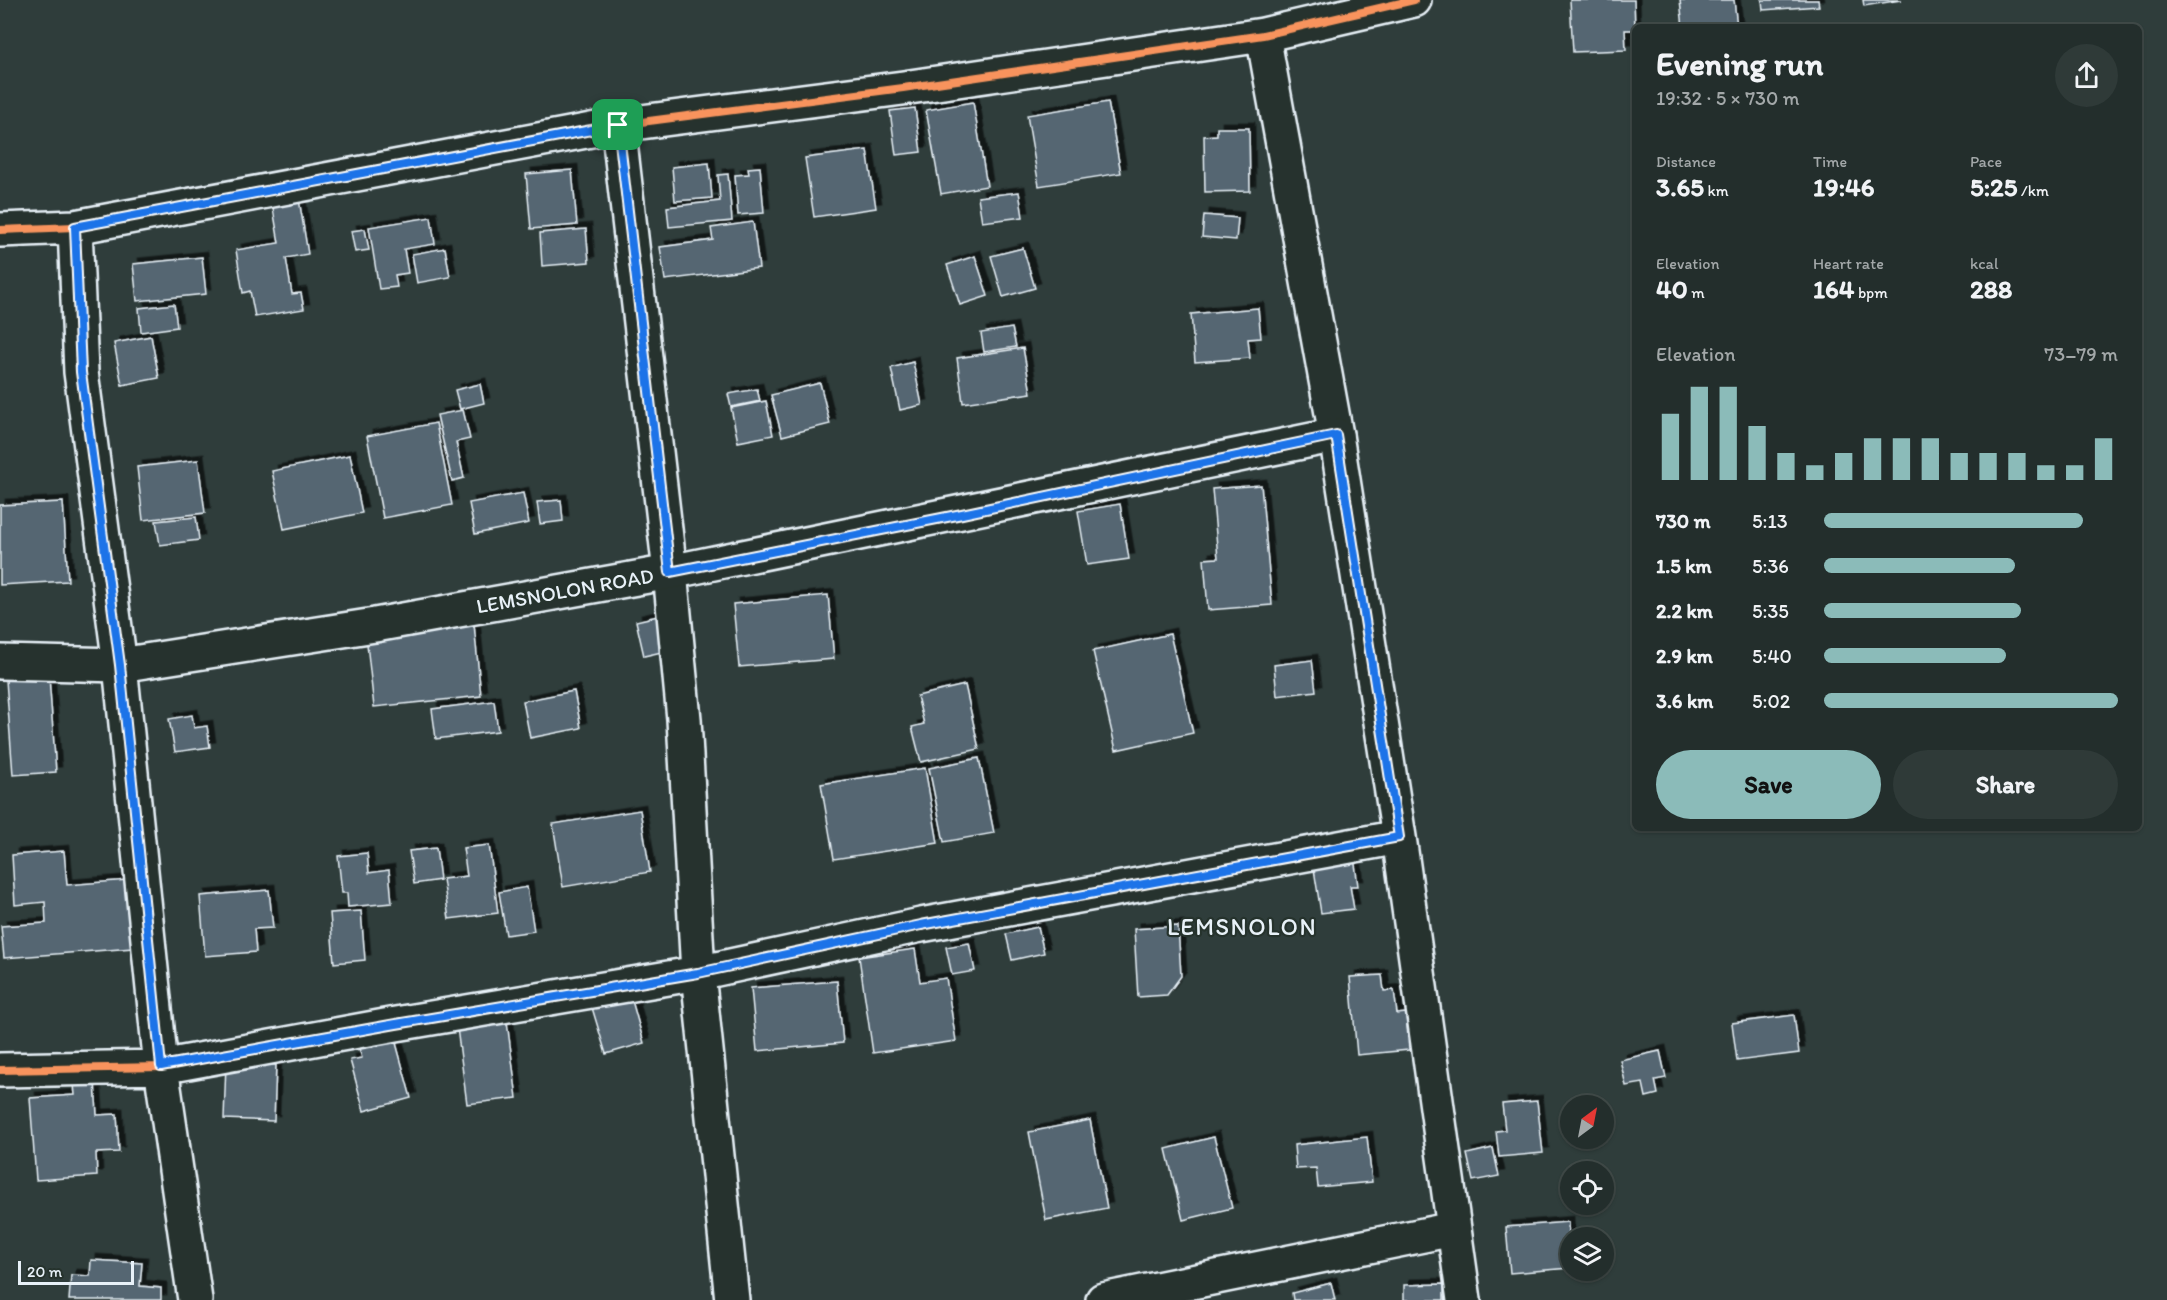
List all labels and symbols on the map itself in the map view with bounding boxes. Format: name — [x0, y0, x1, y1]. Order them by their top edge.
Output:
pin — [592, 99, 643, 150]
street label: LEMSNOLON ROAD — [474, 563, 656, 618]
district label: LEMSNOLON — [1167, 912, 1317, 941]
north arrow — [1560, 1095, 1614, 1149]
scale bar — [18, 1258, 134, 1286]

